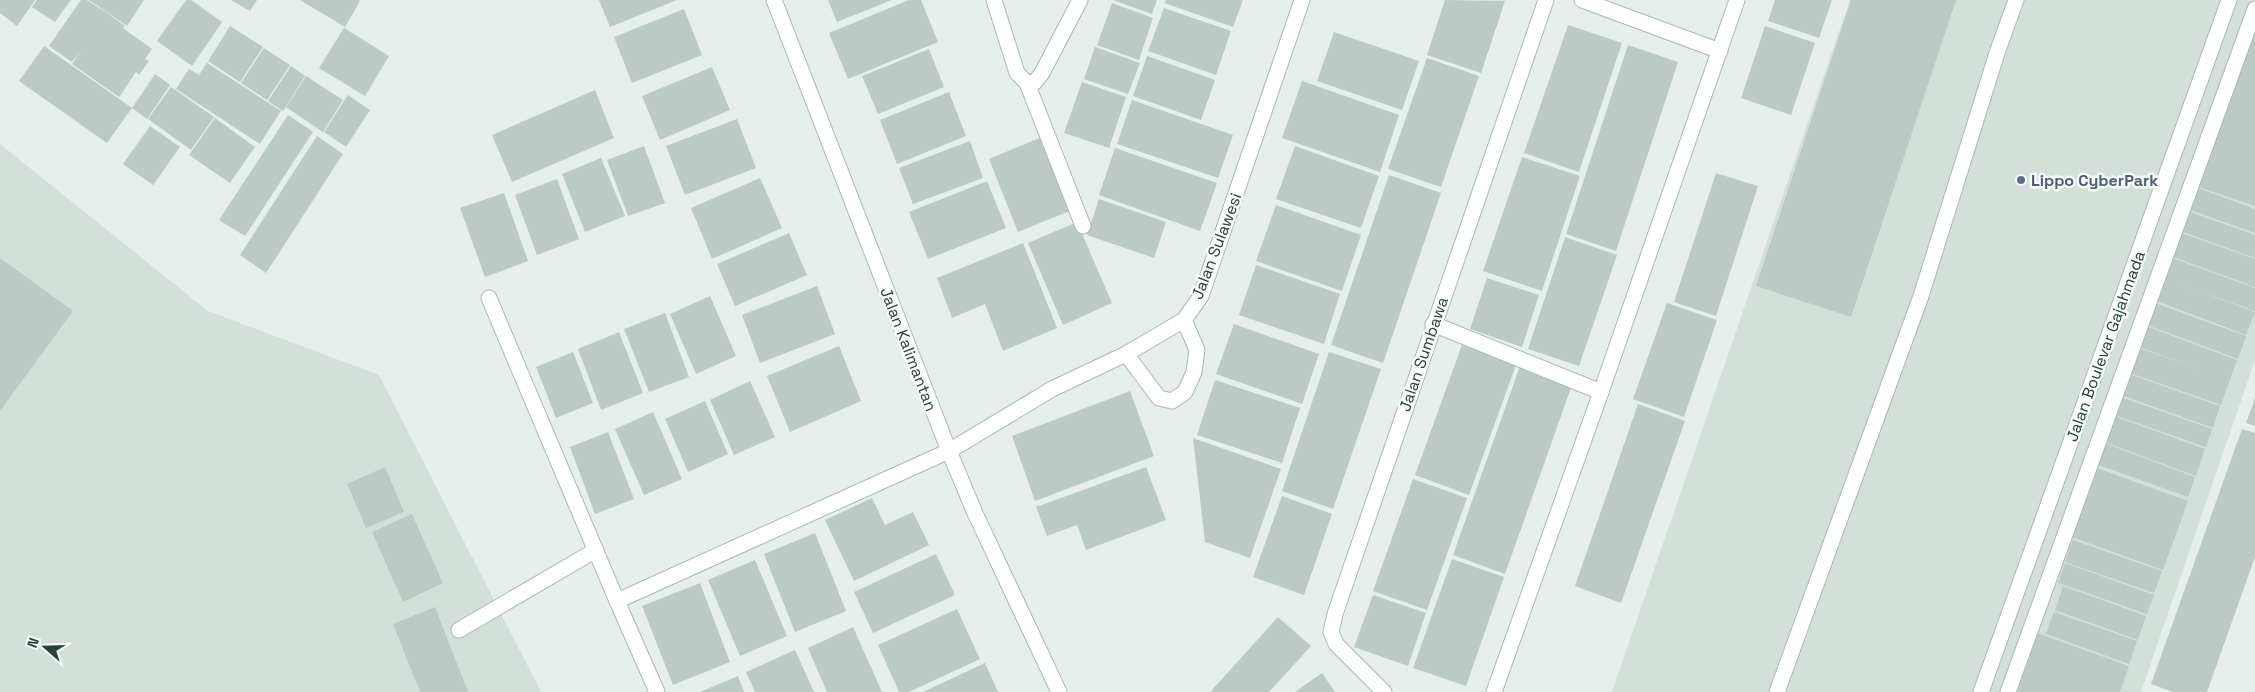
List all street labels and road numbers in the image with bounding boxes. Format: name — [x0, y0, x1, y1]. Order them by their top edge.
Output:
street label: Jalan Sulawesi — [1187, 190, 1246, 302]
street label: Jalan Boulevar Gajahmada — [2061, 248, 2150, 444]
street label: Jalan Kalimantan — [875, 284, 942, 414]
street label: Jalan Sumbawa — [1394, 294, 1453, 414]

